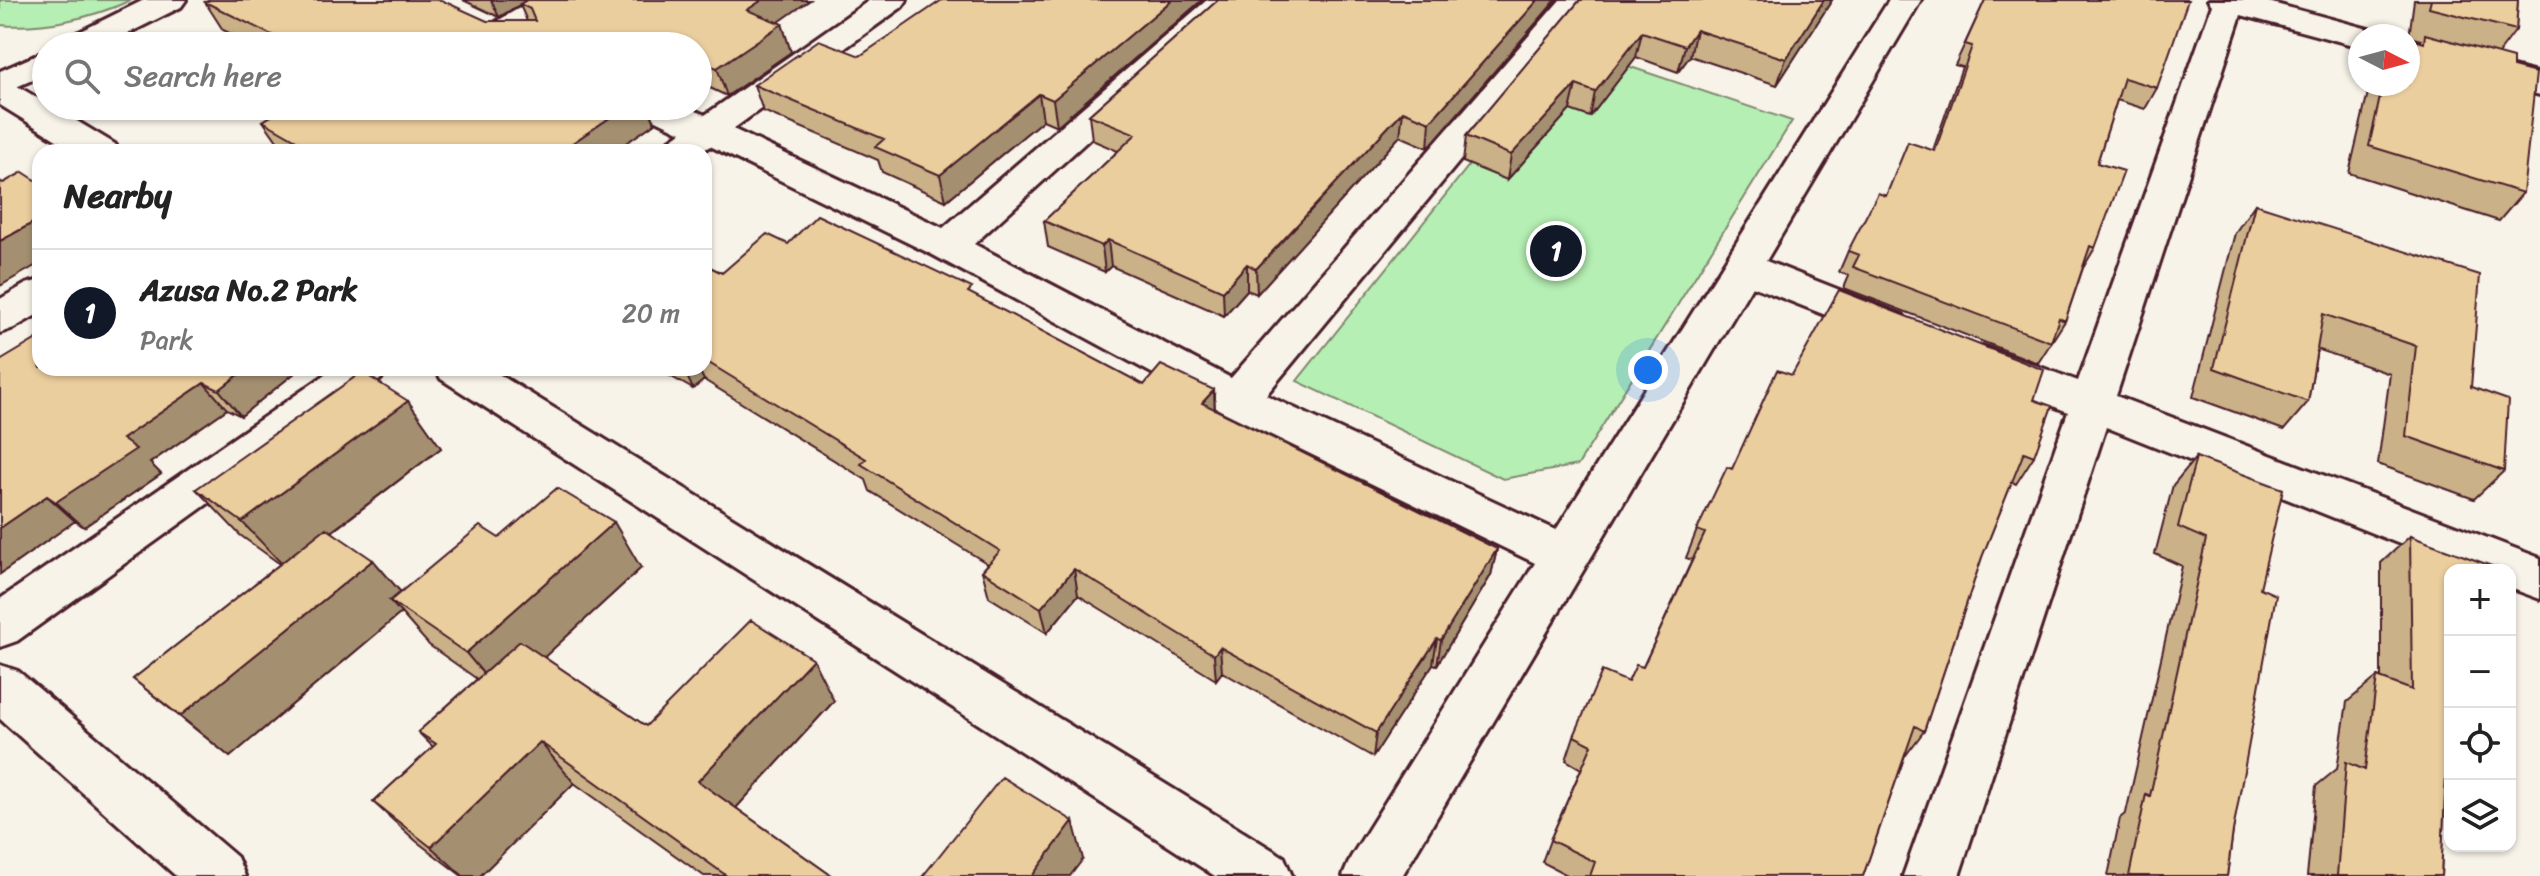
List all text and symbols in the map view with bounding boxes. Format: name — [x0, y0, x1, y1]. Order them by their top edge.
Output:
north arrow — [2348, 24, 2420, 96]
search box — [32, 32, 712, 120]
text: Search here — [124, 49, 282, 103]
icon: search — [60, 54, 104, 98]
text: Nearby — [64, 166, 172, 226]
pin: 1 — [1530, 221, 1582, 281]
text: Azusa No.2 Park — [140, 263, 357, 317]
text: 1 — [84, 290, 96, 336]
text: 20 m — [622, 290, 680, 336]
text: Park — [140, 317, 193, 363]
your location — [1628, 350, 1668, 390]
map controls — [2444, 564, 2516, 852]
button: + — [2444, 564, 2516, 636]
button: − — [2444, 636, 2516, 708]
button: locate — [2444, 708, 2516, 780]
button: layers — [2444, 780, 2516, 852]

